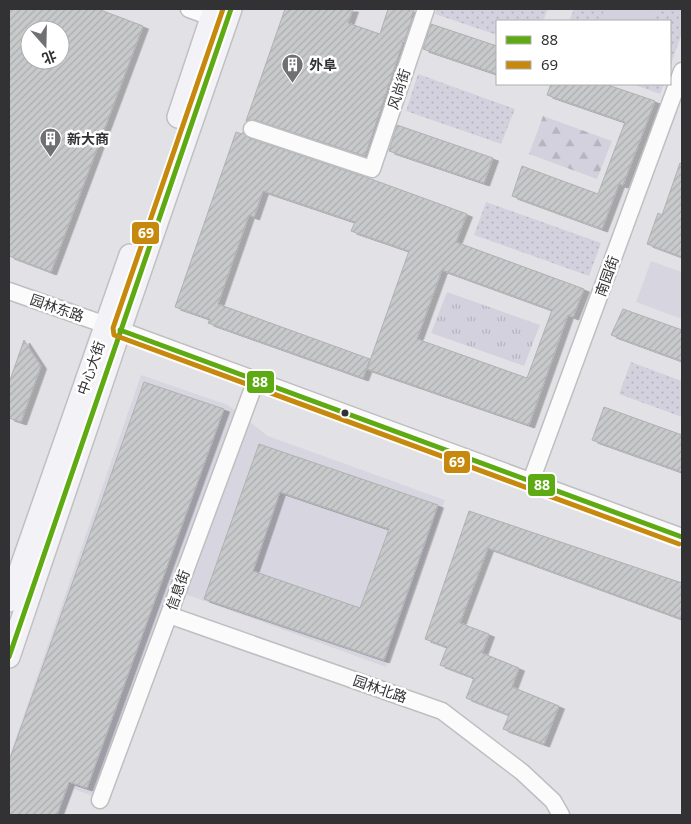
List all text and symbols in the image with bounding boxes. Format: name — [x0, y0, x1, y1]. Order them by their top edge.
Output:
north arrow — [20, 20, 70, 70]
legend — [496, 20, 671, 85]
text: 88 — [541, 29, 558, 49]
text: 北 — [40, 46, 59, 69]
building icon: 外阜 — [281, 53, 305, 84]
text: 69 — [541, 54, 558, 74]
place label: 外阜 — [309, 55, 337, 74]
street label: 风尚街 — [383, 66, 414, 112]
building icon: 新大商 — [39, 127, 63, 158]
place label: 新大商 — [67, 129, 109, 148]
line badge: 69 — [131, 221, 160, 245]
text: 69 — [138, 223, 154, 242]
street label: 南园街 — [590, 253, 623, 299]
street label: 园林东路 — [28, 289, 87, 326]
street label: 中心大街 — [72, 338, 109, 397]
line badge: 88 — [246, 370, 275, 394]
text: 88 — [252, 372, 268, 391]
unlabelled marker — [340, 408, 350, 418]
line badge: 69 — [443, 450, 471, 474]
text: 69 — [449, 452, 465, 471]
line badge: 88 — [527, 473, 556, 497]
text: 88 — [534, 475, 550, 494]
street label: 信息街 — [161, 567, 194, 613]
street label: 园林北路 — [351, 670, 410, 707]

